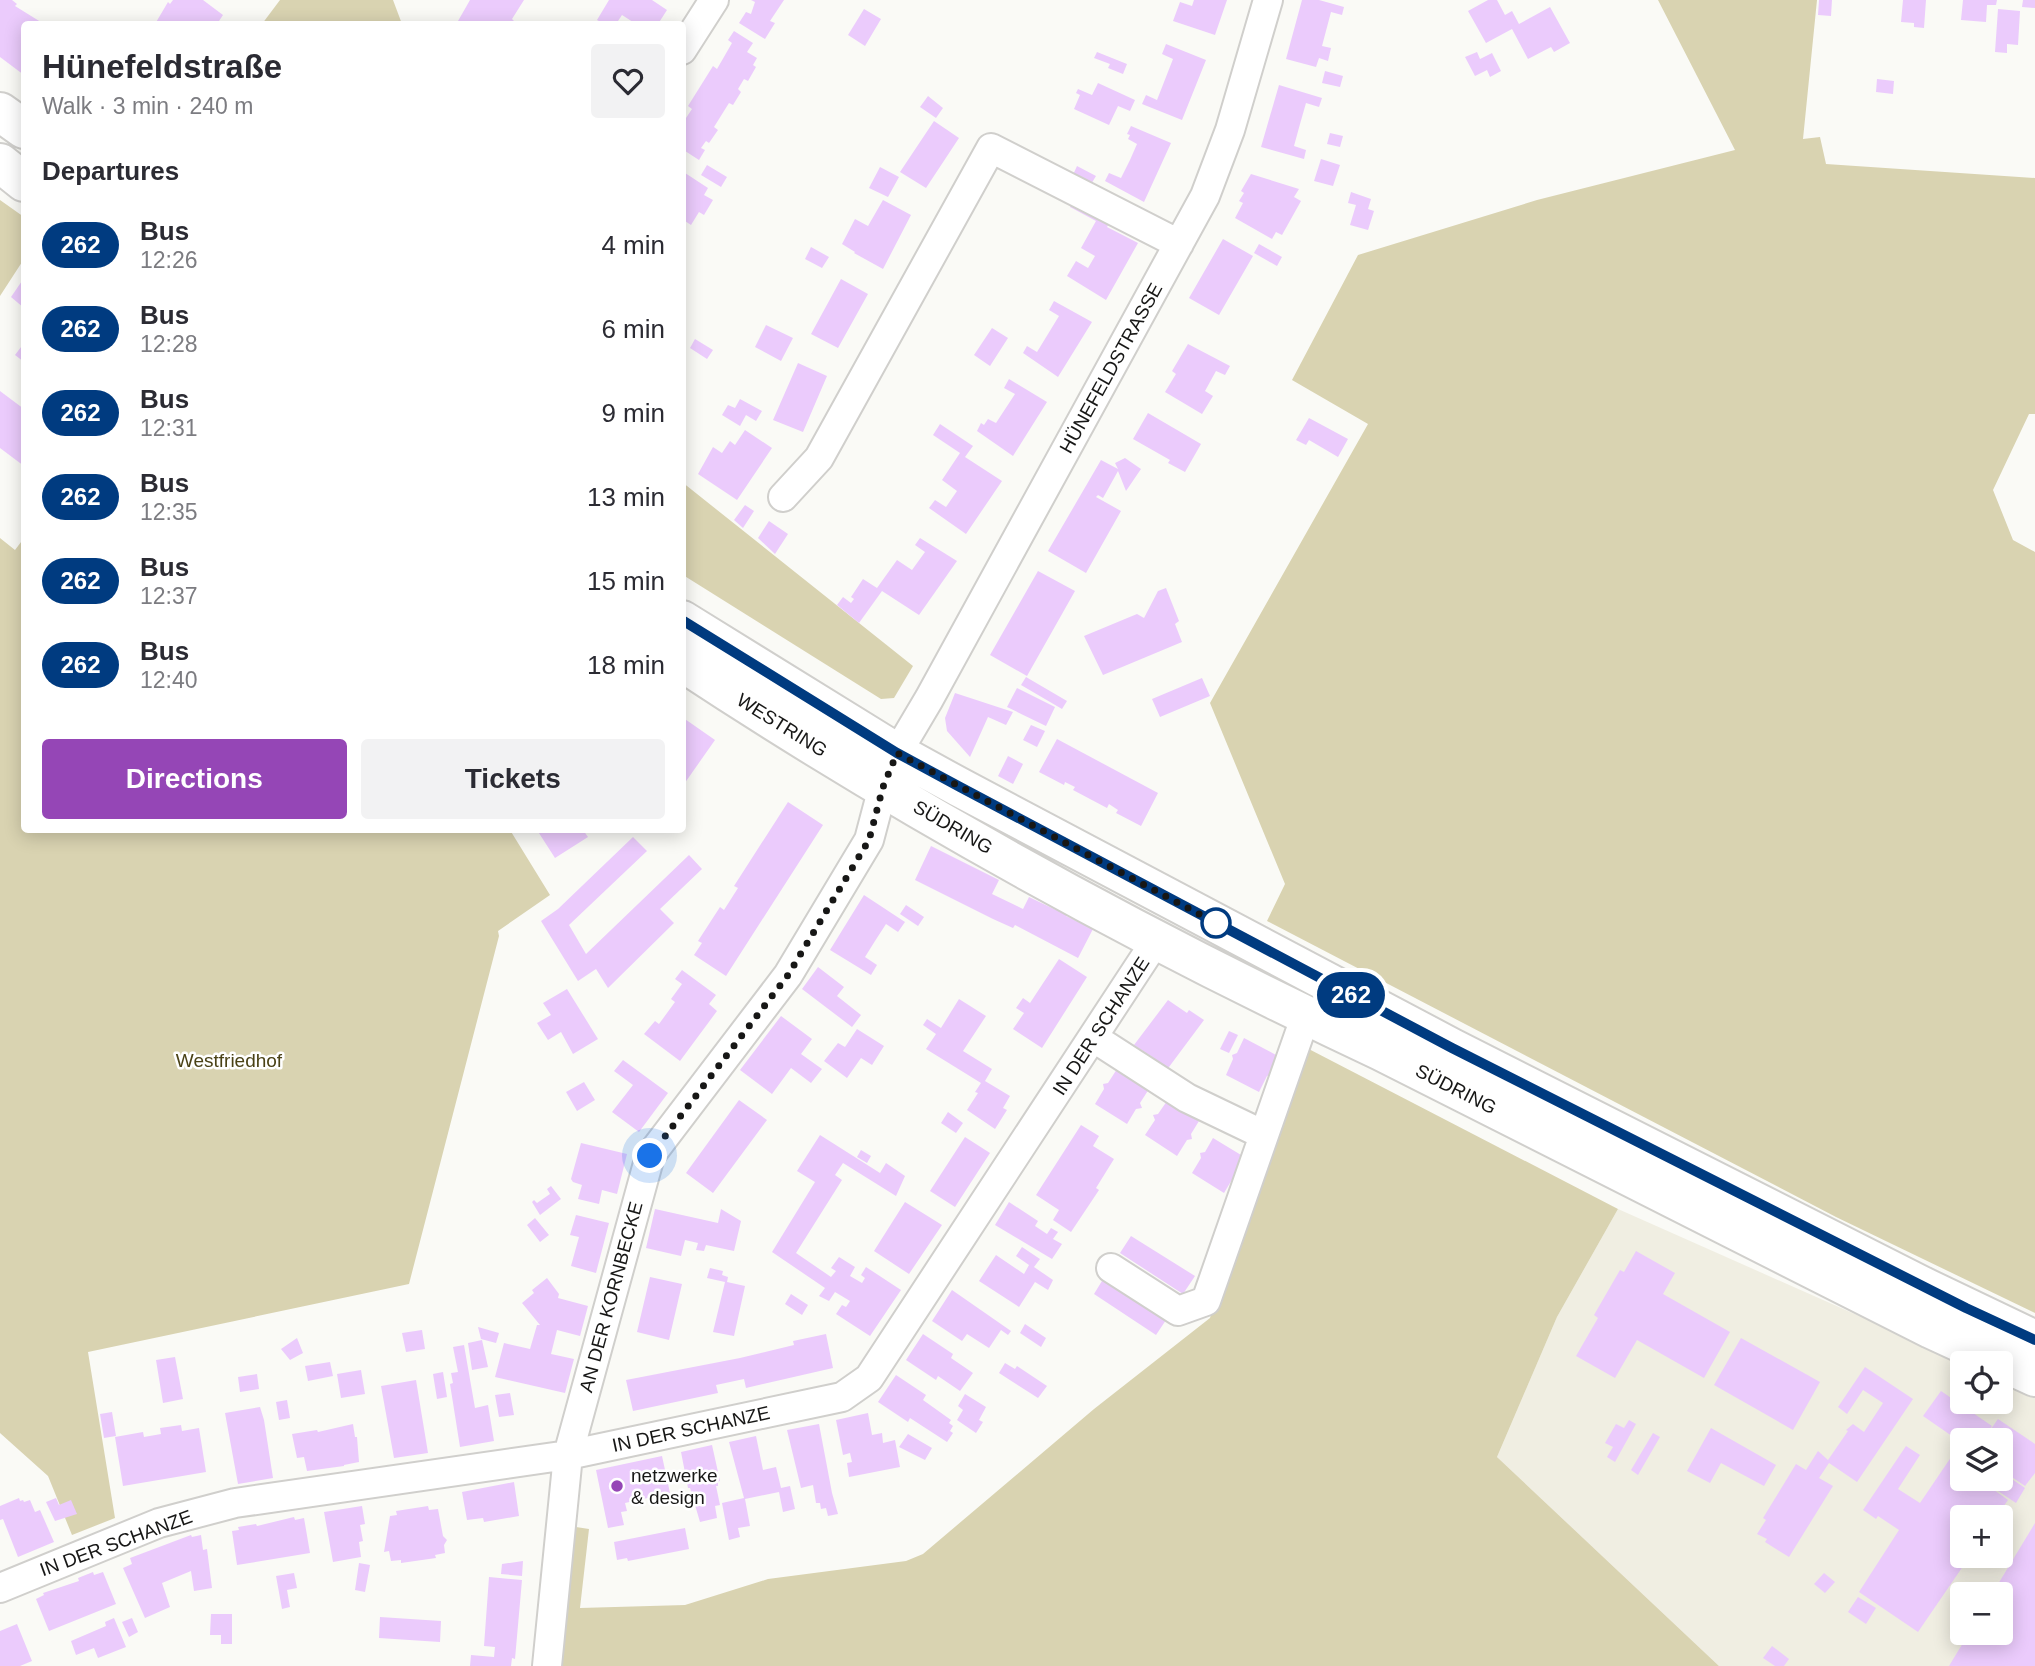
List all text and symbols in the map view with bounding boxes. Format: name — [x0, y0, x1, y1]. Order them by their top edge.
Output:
button: heart — [591, 44, 665, 118]
text: Hünefeldstraße — [42, 48, 282, 85]
text: Walk · 3 min · 240 m — [42, 93, 253, 119]
text: Departures — [42, 156, 179, 186]
text: Bus — [140, 216, 189, 246]
text: 4 min — [601, 230, 665, 260]
text: 262 — [60, 231, 101, 258]
text: 12:26 — [140, 247, 198, 273]
street label: HÜNEFELDSTRASSE — [1055, 279, 1167, 457]
text: Bus — [140, 300, 189, 330]
text: 6 min — [601, 314, 665, 344]
text: 262 — [60, 315, 101, 342]
text: 12:28 — [140, 331, 198, 357]
text: Bus — [140, 384, 189, 414]
text: 9 min — [601, 398, 665, 428]
text: 262 — [60, 399, 101, 426]
text: 12:31 — [140, 415, 198, 441]
text: Bus — [140, 468, 189, 498]
text: 13 min — [587, 482, 665, 512]
text: 262 — [60, 483, 101, 510]
text: 12:35 — [140, 499, 198, 525]
text: Bus — [140, 552, 189, 582]
text: 15 min — [587, 566, 665, 596]
text: 262 — [60, 567, 101, 594]
text: 12:37 — [140, 583, 198, 609]
text: Bus — [140, 636, 189, 666]
text: 18 min — [587, 650, 665, 680]
text: 262 — [60, 651, 101, 678]
text: 12:40 — [140, 667, 198, 693]
street label: WESTRING — [733, 689, 831, 761]
button: Directions — [42, 739, 347, 819]
button: Tickets — [361, 739, 665, 819]
street label: SÜDRING — [910, 796, 996, 858]
unlabelled marker — [1201, 908, 1231, 938]
street label: IN DER SCHANZE — [1048, 953, 1154, 1099]
line badge: 262 — [1311, 972, 1391, 1018]
text: 262 — [1331, 981, 1371, 1008]
park label: Westfriedhof — [176, 1050, 283, 1071]
street label: SÜDRING — [1412, 1060, 1500, 1118]
your location — [632, 1138, 667, 1173]
street label: AN DER KORNBECKE — [575, 1199, 647, 1395]
map controls — [1950, 1351, 2013, 1645]
button: locate — [1950, 1351, 2013, 1414]
street label: IN DER SCHANZE — [610, 1402, 772, 1456]
button: layers — [1950, 1428, 2013, 1491]
place label: netzwerke & design — [631, 1465, 718, 1508]
marker: netzwerke & design — [609, 1478, 625, 1494]
button: + — [1950, 1505, 2013, 1568]
street label: IN DER SCHANZE — [37, 1506, 195, 1580]
button: − — [1950, 1582, 2013, 1645]

